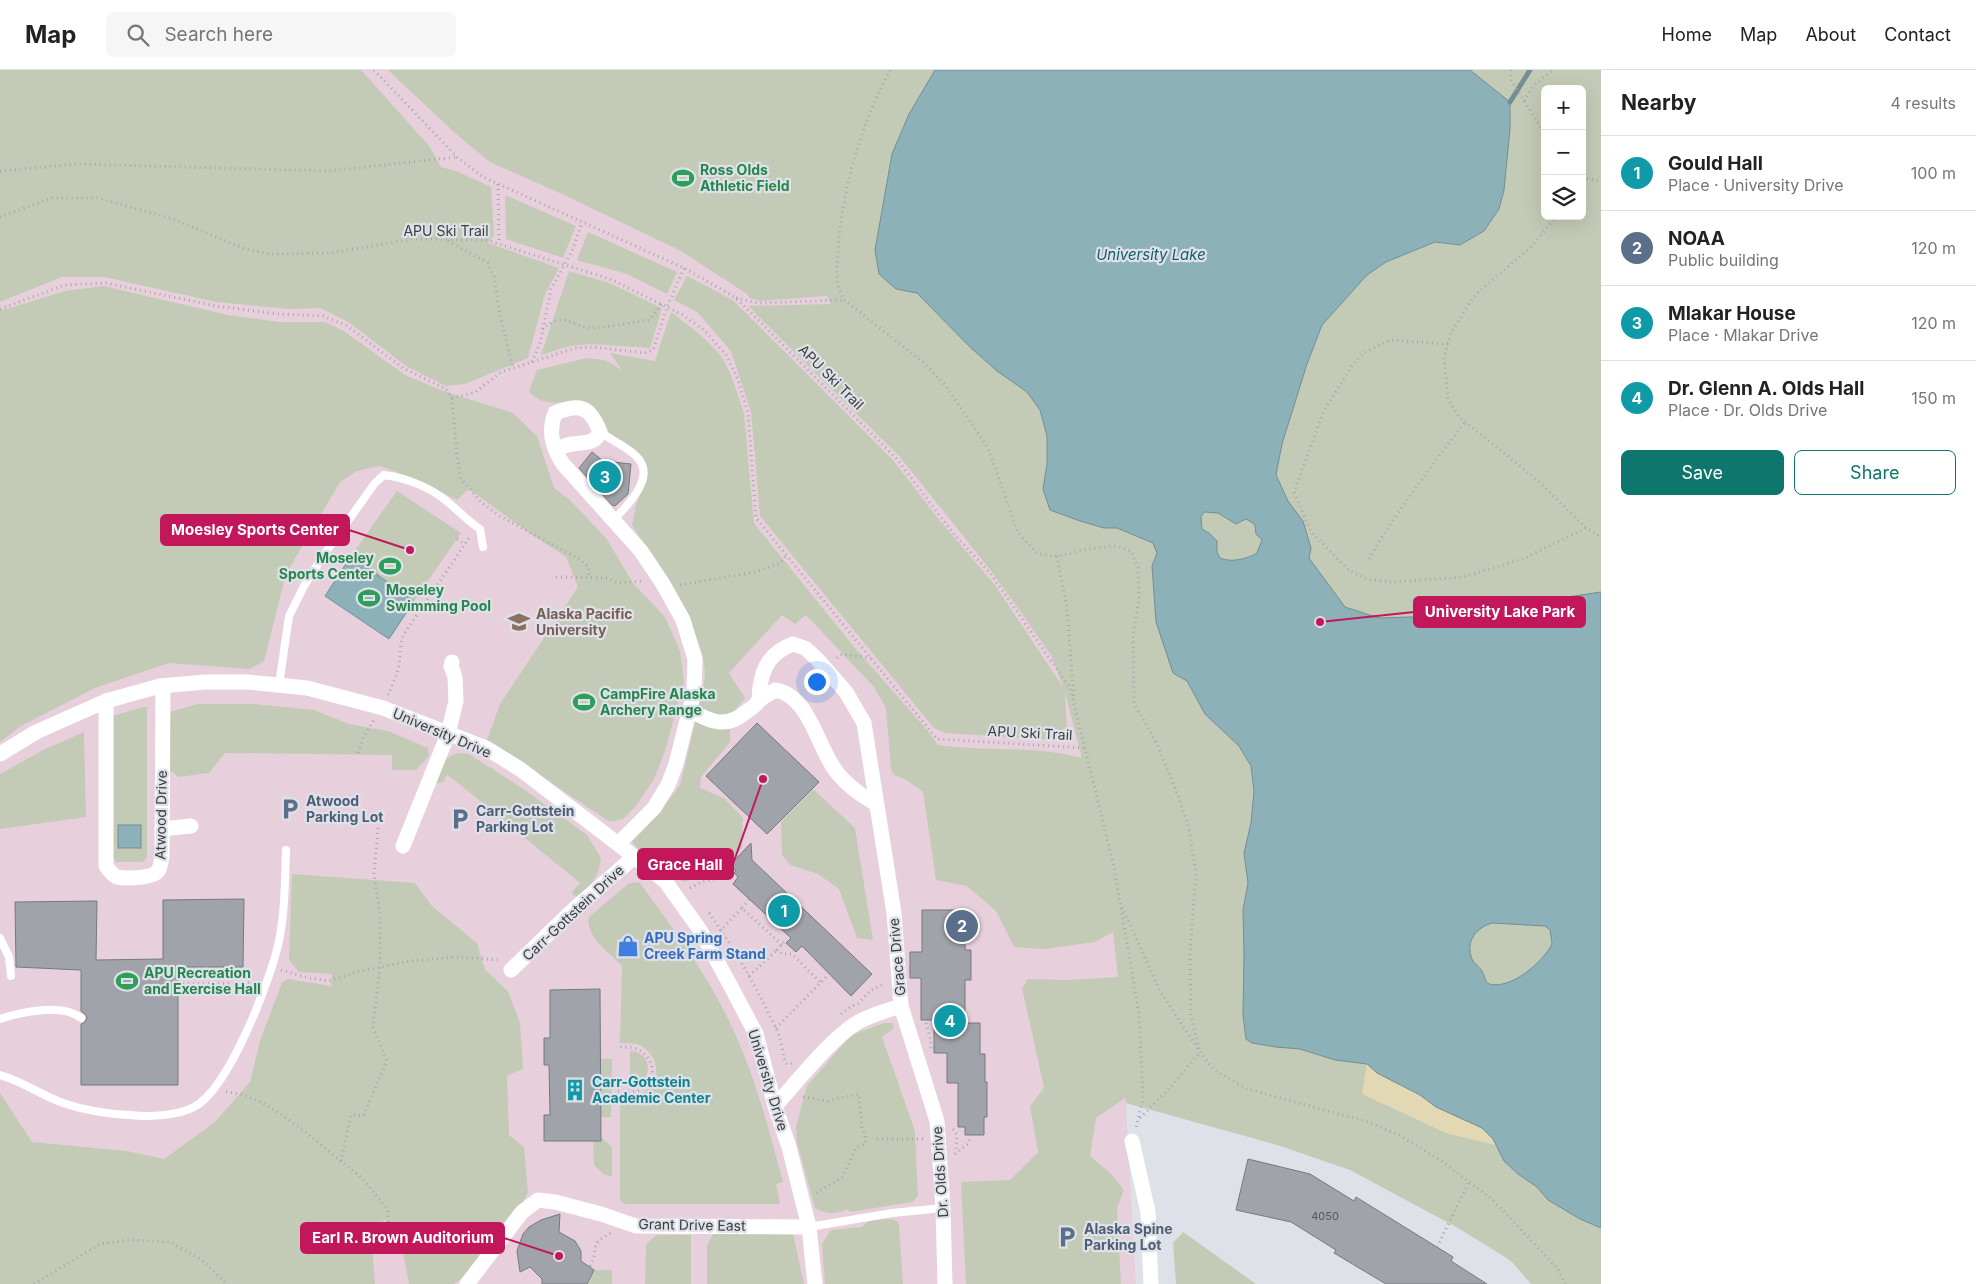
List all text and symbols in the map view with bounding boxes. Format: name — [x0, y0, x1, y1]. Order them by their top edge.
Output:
search box — [106, 12, 456, 57]
text: Map — [25, 20, 76, 49]
icon: search — [124, 21, 152, 49]
text: Search here — [164, 23, 273, 46]
text: Home — [1662, 24, 1712, 45]
text: Map — [1740, 24, 1777, 45]
text: About — [1805, 24, 1856, 45]
text: Contact — [1884, 24, 1951, 45]
map controls — [1541, 85, 1586, 220]
button: + — [1541, 85, 1586, 130]
text: Nearby — [1621, 90, 1696, 115]
text: 4 results — [1891, 93, 1956, 113]
button: − — [1541, 130, 1586, 175]
text: Gould Hall — [1668, 152, 1763, 175]
place label: Ross Olds Athletic Field — [700, 161, 790, 194]
text: 1 — [1634, 163, 1640, 183]
text: 100 m — [1911, 163, 1956, 183]
sports icon: Ross Olds Athletic Field — [670, 165, 696, 191]
button: layers — [1541, 175, 1586, 220]
text: Place · University Drive — [1668, 175, 1843, 195]
street label: APU Ski Trail — [403, 222, 489, 239]
text: NOAA — [1668, 227, 1725, 250]
text: 2 — [1632, 238, 1642, 258]
text: 120 m — [1911, 238, 1956, 258]
water label: University Lake — [1096, 245, 1206, 264]
text: Public building — [1668, 250, 1779, 270]
text: Mlakar House — [1668, 302, 1796, 325]
text: 3 — [1632, 313, 1642, 333]
text: 120 m — [1911, 313, 1956, 333]
text: Place · Mlakar Drive — [1668, 325, 1818, 345]
street label: APU Ski Trail — [795, 341, 867, 413]
text: Dr. Glenn A. Olds Hall — [1668, 377, 1864, 400]
text: 4 — [1632, 388, 1642, 408]
text: 150 m — [1911, 388, 1956, 408]
text: Place · Dr. Olds Drive — [1668, 400, 1827, 420]
button: Save — [1621, 450, 1784, 495]
button: Share — [1794, 450, 1956, 495]
pin: 3 — [589, 458, 621, 496]
callout: Moesley Sports Center — [161, 515, 349, 545]
text: Moesley Sports Center — [171, 520, 339, 539]
place label: Moseley Sports Center — [279, 549, 375, 582]
sports icon: Moseley Sports Center — [377, 553, 403, 579]
place label: Moseley Swimming Pool — [386, 581, 491, 614]
sports icon: Moseley Swimming Pool — [356, 585, 382, 611]
callout: University Lake Park — [1414, 597, 1585, 627]
text: University Lake Park — [1425, 602, 1575, 621]
place label: Alaska Pacific University — [536, 605, 633, 638]
school or university icon: Alaska Pacific University — [506, 609, 532, 635]
your location — [804, 669, 830, 695]
place label: CampFire Alaska Archery Range — [600, 685, 716, 718]
sports icon: CampFire Alaska Archery Range — [571, 689, 597, 715]
street label: University Drive — [390, 704, 494, 761]
street label: APU Ski Trail — [987, 722, 1073, 743]
street label: Atwood Drive — [151, 770, 170, 860]
place label: Atwood Parking Lot — [306, 792, 383, 825]
parking icon: Atwood Parking Lot — [277, 796, 303, 822]
place label: Carr-Gottstein Parking Lot — [476, 802, 574, 835]
parking icon: Carr-Gottstein Parking Lot — [447, 806, 473, 832]
callout: Grace Hall — [638, 849, 733, 879]
text: Grace Hall — [647, 855, 723, 874]
street label: Carr-Gottstein Drive — [518, 861, 627, 964]
pin: 1 — [768, 892, 800, 930]
pin: 2 — [946, 907, 978, 945]
street label: Grace Drive — [885, 917, 908, 997]
place label: APU Spring Creek Farm Stand — [644, 929, 766, 962]
shop icon: APU Spring Creek Farm Stand — [615, 933, 641, 959]
place label: APU Recreation and Exercise Hall — [144, 964, 261, 997]
sports icon: APU Recreation and Exercise Hall — [114, 968, 140, 994]
pin: 4 — [934, 1002, 966, 1040]
street label: University Drive — [745, 1027, 792, 1133]
place label: Carr-Gottstein Academic Center — [592, 1073, 711, 1106]
building icon: Carr-Gottstein Academic Center — [562, 1077, 588, 1103]
street label: Dr. Olds Drive — [928, 1126, 951, 1218]
house number: 4050 — [1311, 1209, 1339, 1223]
street label: Grant Drive East — [638, 1215, 746, 1234]
place label: Alaska Spine Parking Lot — [1084, 1220, 1173, 1253]
callout: Earl R. Brown Auditorium — [301, 1223, 504, 1253]
parking icon: Alaska Spine Parking Lot — [1054, 1224, 1080, 1250]
text: Earl R. Brown Auditorium — [312, 1228, 494, 1247]

